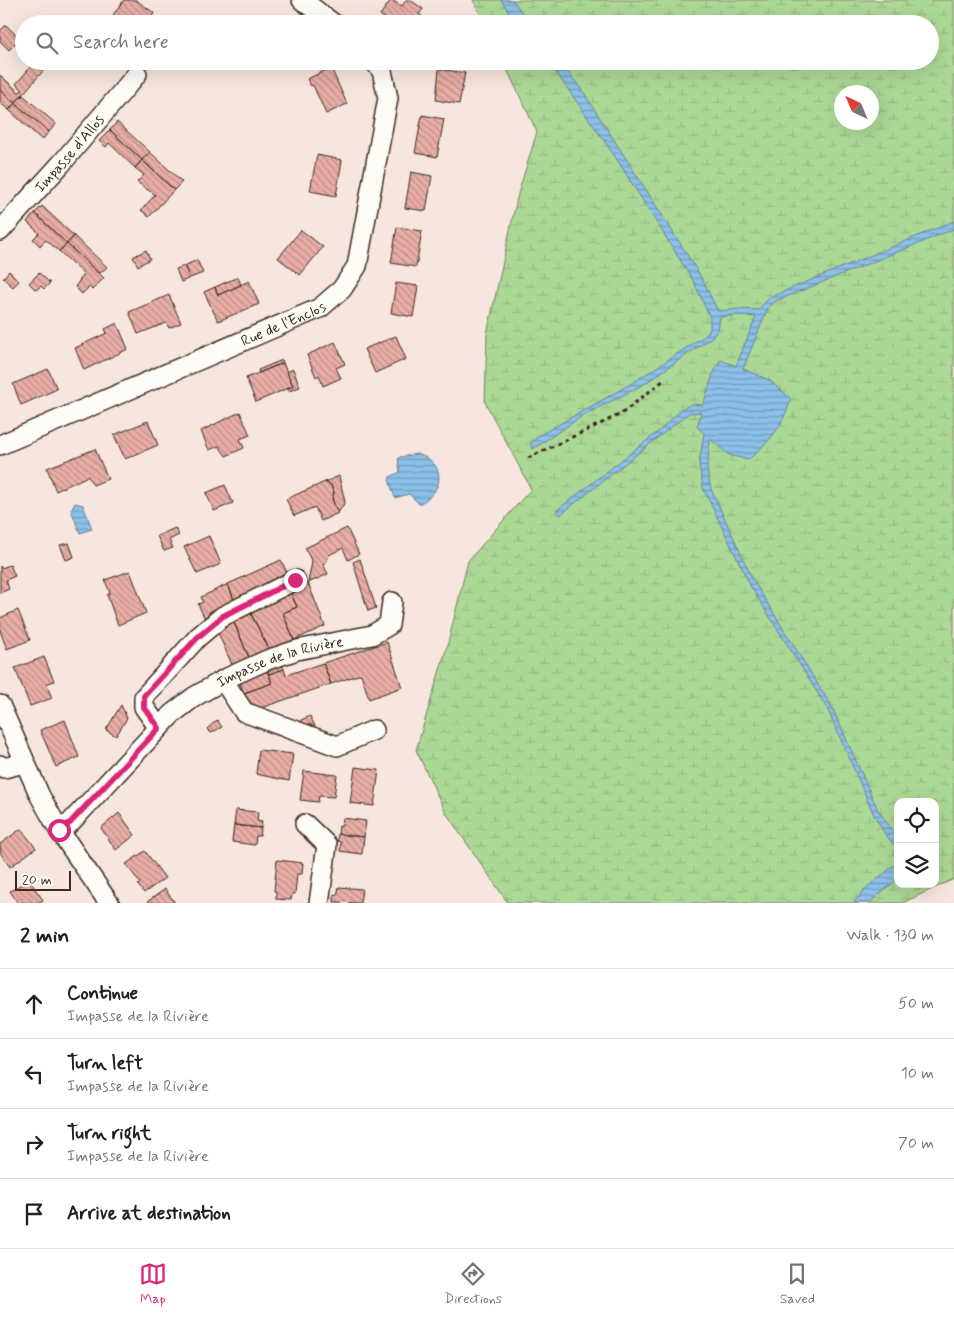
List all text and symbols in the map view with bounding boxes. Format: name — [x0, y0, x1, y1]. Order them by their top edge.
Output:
search box — [15, 15, 939, 70]
icon: search — [33, 29, 61, 57]
text: Search here — [73, 30, 169, 55]
north arrow — [834, 85, 879, 130]
street label: Impasse d'Allos — [31, 111, 109, 197]
street label: Rue de l'Enclos — [238, 298, 331, 352]
route end — [284, 569, 307, 592]
street label: Impasse de la Rivière — [213, 632, 345, 693]
map controls — [894, 798, 939, 888]
button: locate — [894, 798, 939, 843]
route start — [48, 819, 71, 842]
button: layers — [894, 843, 939, 888]
scale bar — [15, 868, 71, 891]
text: 20 m — [22, 871, 52, 889]
text: 2 min — [20, 922, 69, 950]
text: Walk · 130 m — [847, 925, 934, 946]
text: Continue — [67, 981, 138, 1006]
icon: ahead — [20, 990, 48, 1018]
text: 50 m — [898, 993, 934, 1014]
text: Impasse de la Rivière — [67, 1006, 209, 1027]
text: Turn left — [67, 1051, 143, 1076]
icon: left — [20, 1060, 48, 1088]
text: 10 m — [901, 1063, 934, 1084]
text: Impasse de la Rivière — [67, 1076, 209, 1097]
text: Turn right — [67, 1121, 151, 1146]
icon: right — [20, 1130, 48, 1158]
text: 70 m — [898, 1133, 934, 1154]
text: Impasse de la Rivière — [67, 1146, 209, 1167]
icon: arrive — [20, 1200, 48, 1228]
text: Arrive at destination — [67, 1201, 231, 1226]
tab: Map — [139, 1260, 167, 1308]
tab: Directions — [445, 1260, 502, 1308]
tab: Saved — [780, 1260, 815, 1308]

